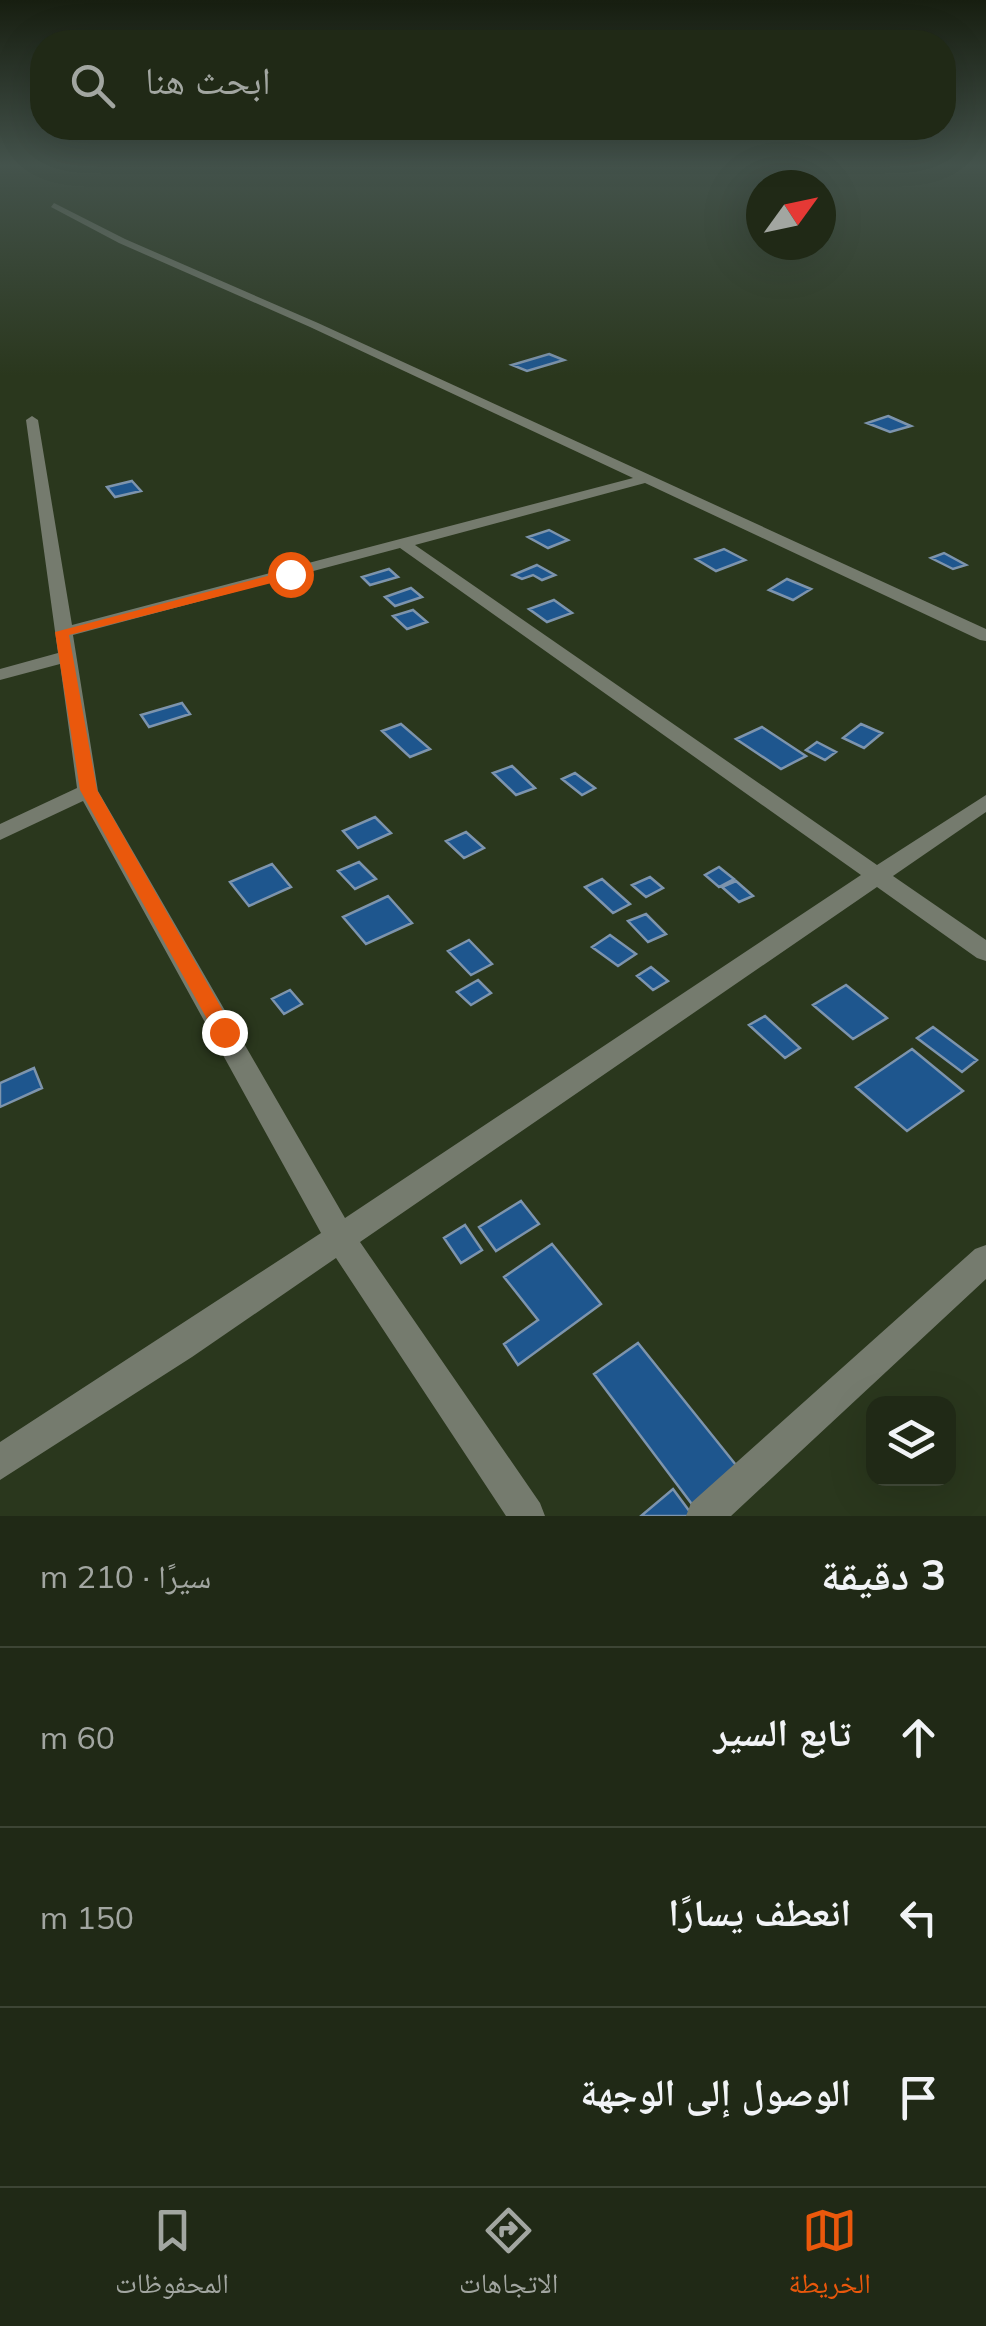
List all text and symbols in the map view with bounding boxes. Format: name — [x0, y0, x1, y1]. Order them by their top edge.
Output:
search box — [30, 30, 956, 140]
text: ابحث هنا — [145, 56, 271, 104]
icon: search — [65, 58, 120, 113]
north arrow — [746, 170, 836, 260]
route start — [268, 552, 314, 598]
route end — [202, 1010, 248, 1056]
map controls — [866, 1396, 956, 1486]
button: layers — [866, 1396, 956, 1486]
text: 3 دقيقة — [821, 1548, 946, 1601]
text: سيرًا · 210 m — [40, 1556, 211, 1596]
text: تابع السير — [714, 1708, 851, 1756]
icon: ahead — [891, 1710, 946, 1765]
text: 60 m — [40, 1717, 115, 1757]
text: انعطف يسارًا — [668, 1888, 851, 1936]
icon: left — [891, 1890, 946, 1945]
text: 150 m — [40, 1897, 134, 1937]
text: الوصول إلى الوجهة — [580, 2068, 851, 2116]
icon: arrive — [891, 2070, 946, 2125]
tab: المحفوظات — [115, 2203, 229, 2311]
tab: الاتجاهات — [459, 2203, 558, 2311]
tab: الخريطة — [789, 2203, 871, 2311]

